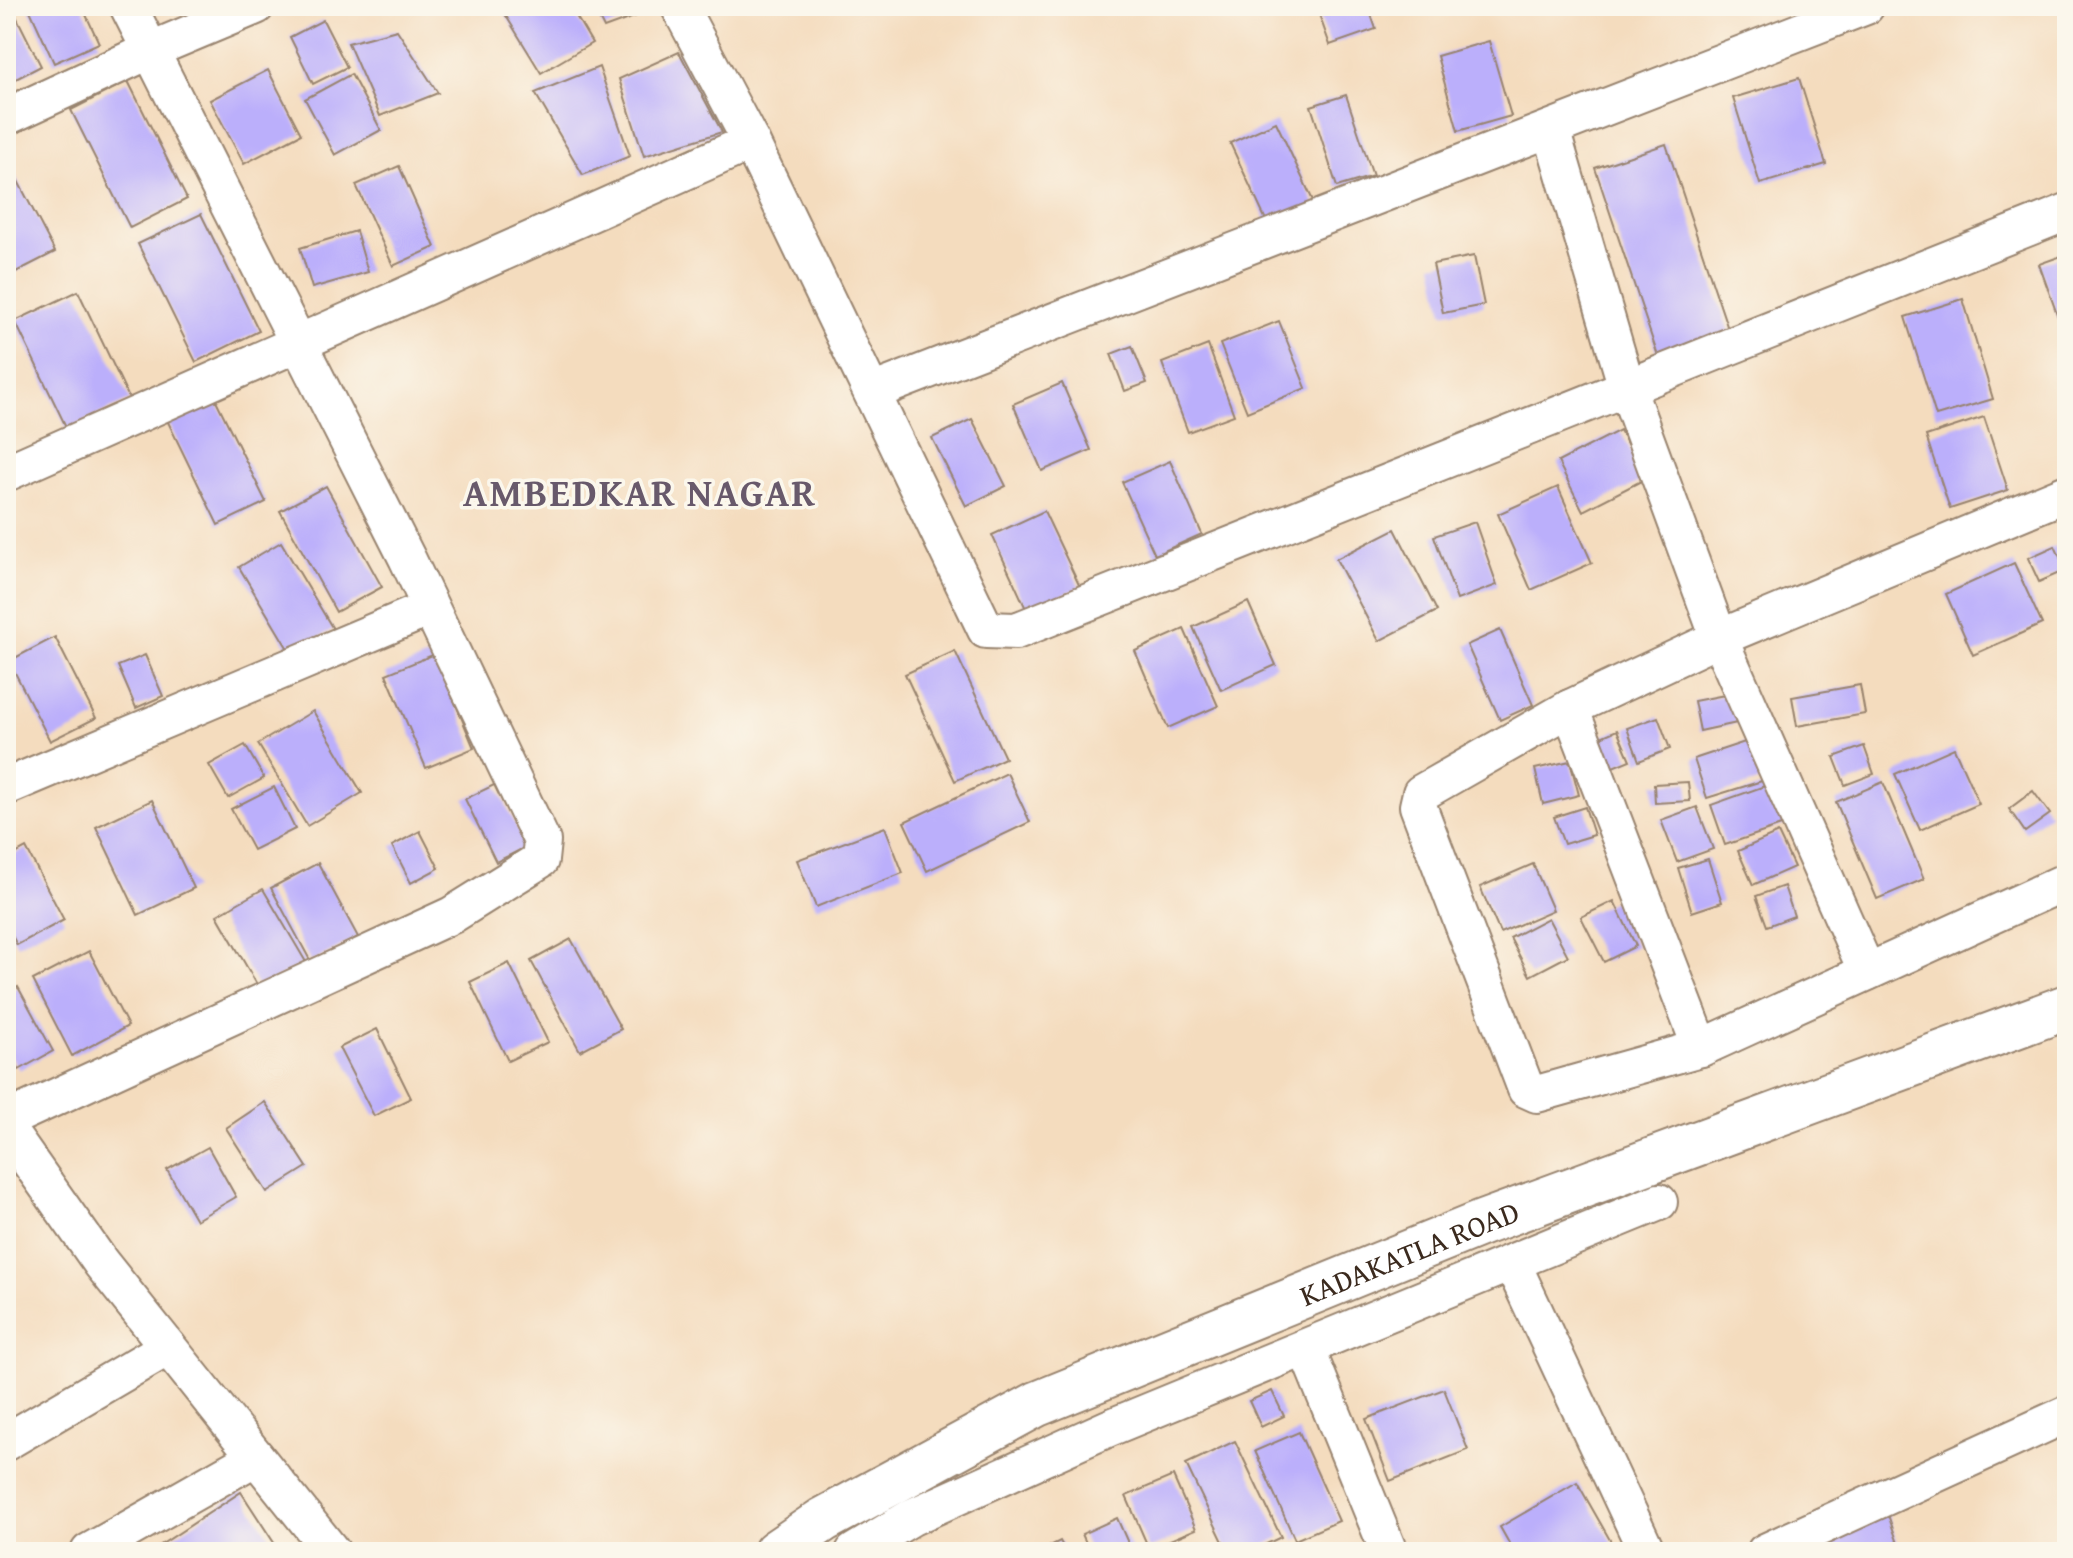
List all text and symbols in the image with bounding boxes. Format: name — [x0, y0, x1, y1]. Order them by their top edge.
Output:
district label: AMBEDKAR NAGAR — [463, 464, 817, 520]
street label: KADAKATLA ROAD — [1293, 1189, 1525, 1317]

